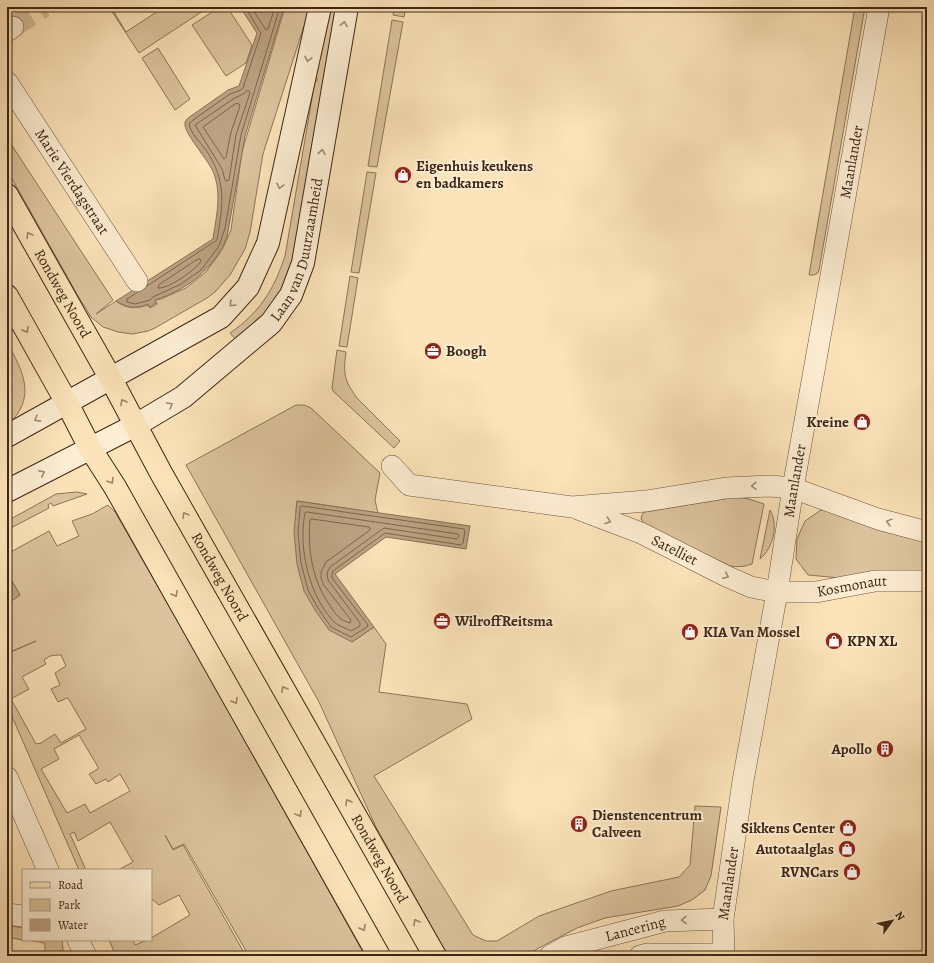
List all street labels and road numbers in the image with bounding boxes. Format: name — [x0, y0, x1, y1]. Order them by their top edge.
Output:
street label: Maanlander — [835, 123, 868, 200]
street label: Marie Vierdagstraat — [30, 125, 114, 238]
street label: Laan van Duurzaamheid — [265, 176, 328, 325]
street label: Rondweg Noord — [30, 245, 96, 342]
street label: Maanlander — [779, 442, 811, 519]
street label: Rondweg Noord — [187, 529, 253, 625]
street label: Satelliet — [648, 530, 701, 570]
street label: Kosmonaut — [815, 571, 887, 602]
street label: Rondweg Noord — [347, 810, 413, 907]
street label: Maanlander — [713, 845, 743, 922]
street label: Lancering — [603, 911, 668, 946]

